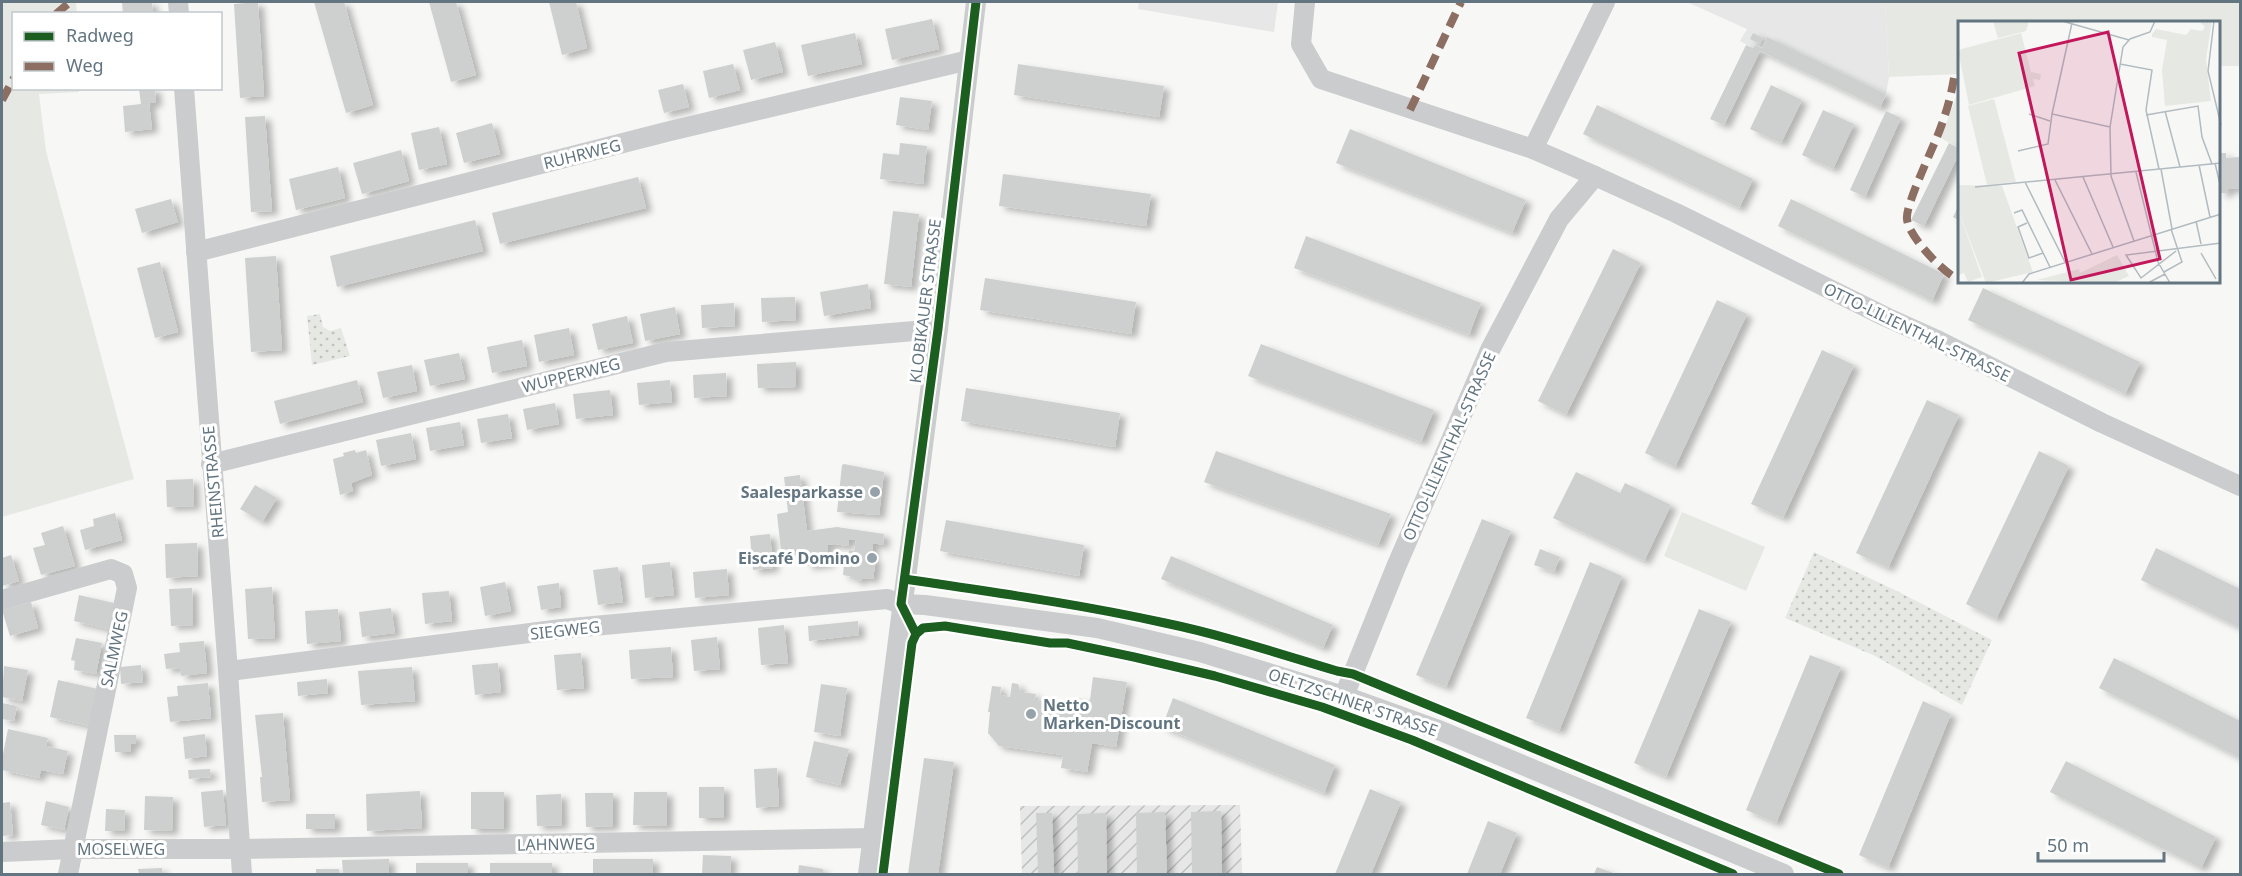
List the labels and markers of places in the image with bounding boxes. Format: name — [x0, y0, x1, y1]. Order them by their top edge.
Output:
place label: Saalesparkasse — [741, 481, 863, 503]
marker: Saalesparkasse — [868, 485, 882, 499]
place label: Eiscafé Domino — [738, 547, 860, 569]
marker: Eiscafé Domino — [865, 551, 879, 565]
place label: Netto Marken-Discount — [1043, 694, 1180, 734]
marker: Netto Marken-Discount — [1024, 707, 1038, 721]

